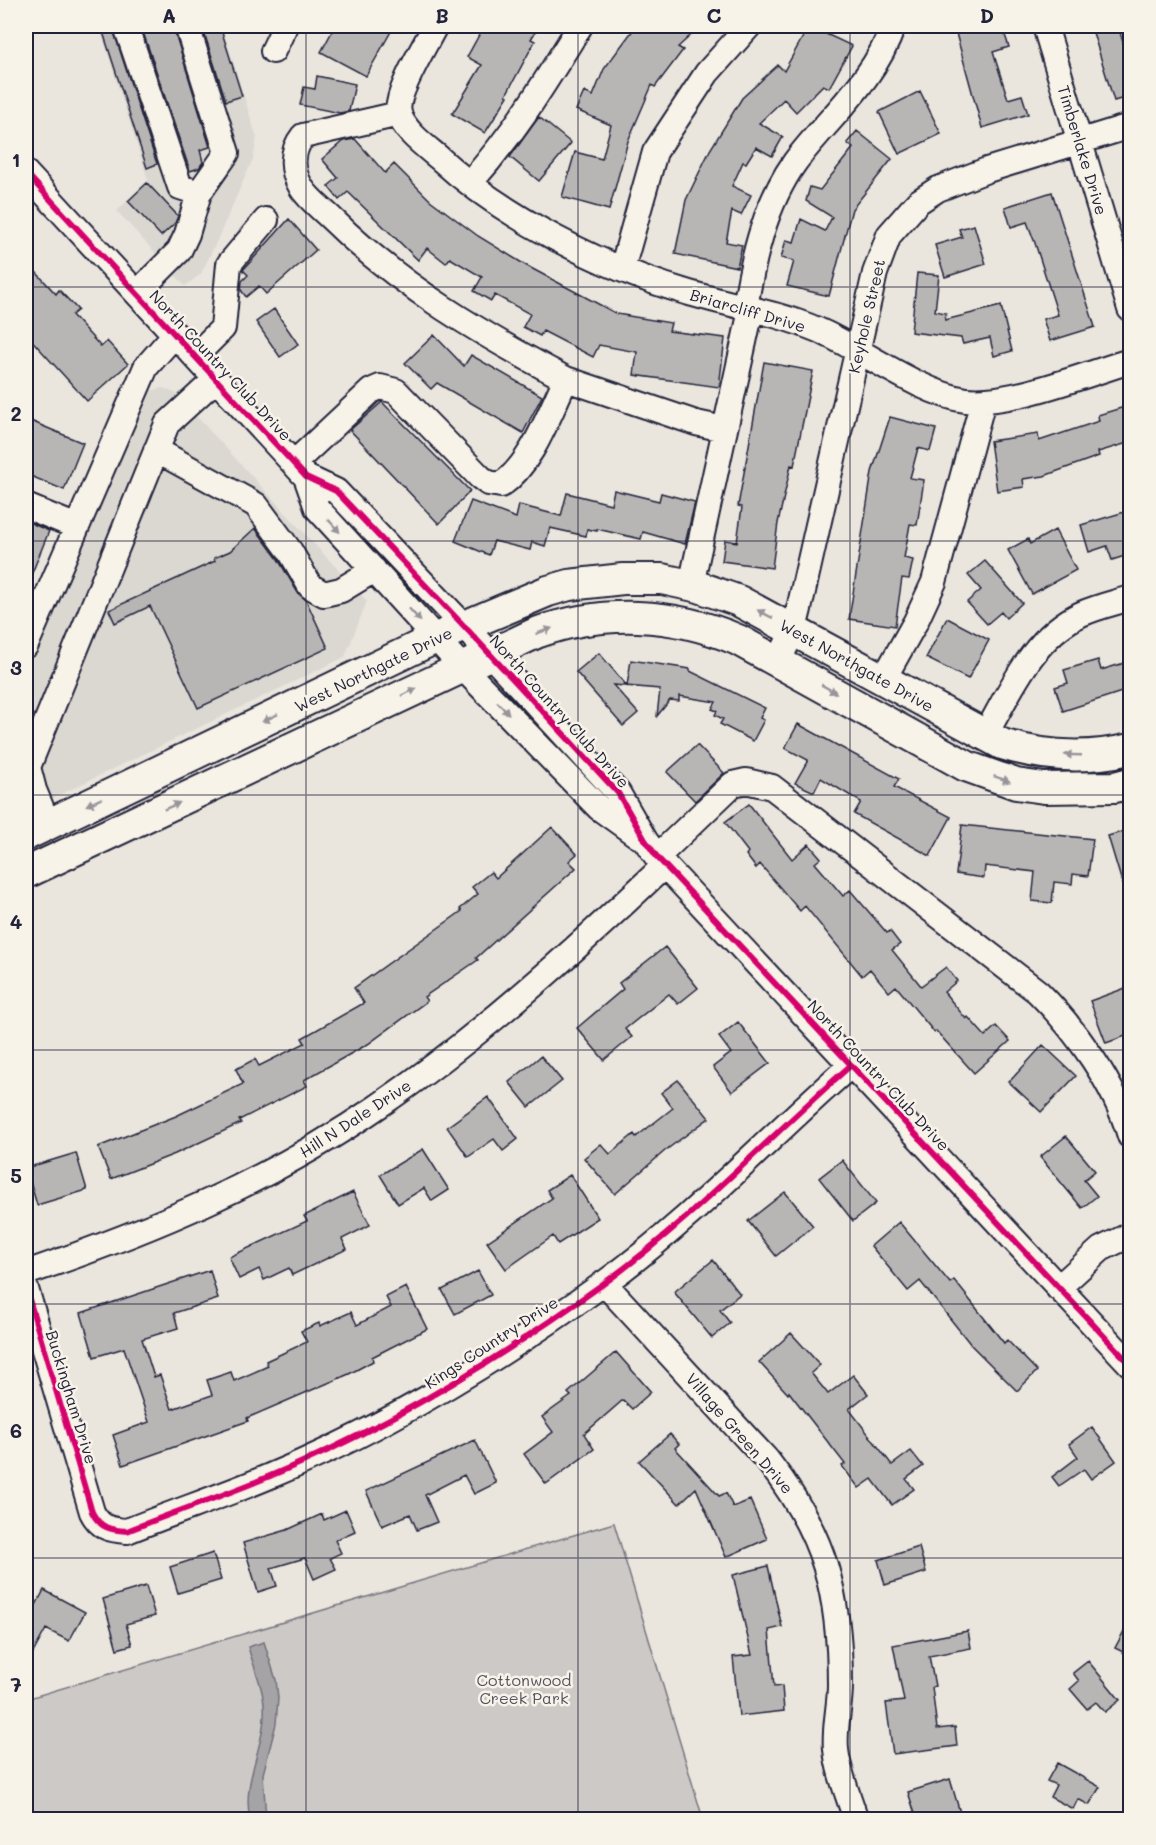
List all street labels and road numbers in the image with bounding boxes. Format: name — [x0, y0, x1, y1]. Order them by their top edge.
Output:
street label: Timberlake Drive — [1053, 83, 1113, 217]
street label: Keyhole Street — [843, 257, 889, 375]
street label: Briarcliff Drive — [688, 283, 808, 337]
street label: North Country Club Drive — [145, 285, 297, 445]
street label: West Northgate Drive — [776, 614, 938, 716]
street label: West Northgate Drive — [291, 622, 455, 716]
street label: North Country Club Drive — [485, 630, 635, 792]
street label: North Country Club Drive — [803, 995, 955, 1155]
street label: Hill N Dale Drive — [295, 1074, 415, 1162]
street label: Kings Country Drive — [420, 1291, 562, 1393]
street label: Buckingham Drive — [42, 1328, 102, 1466]
street label: Village Green Drive — [682, 1368, 798, 1498]

